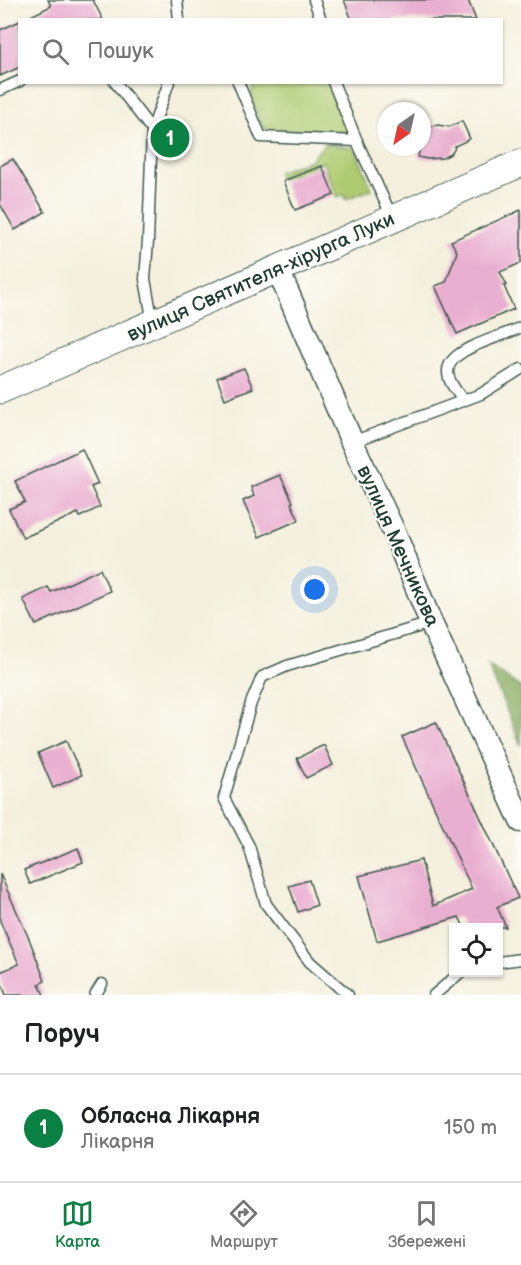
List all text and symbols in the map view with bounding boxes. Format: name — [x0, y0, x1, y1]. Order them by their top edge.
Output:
search box — [18, 18, 503, 84]
icon: search — [39, 35, 72, 68]
text: Пошук — [87, 38, 154, 65]
north arrow — [377, 102, 431, 156]
pin: 1 — [150, 116, 190, 160]
street label: вулиця Святителя-хірурга Луки — [124, 207, 398, 347]
street label: вулиця Мечникова — [352, 462, 444, 631]
your location — [300, 575, 329, 604]
map controls — [449, 923, 503, 977]
button: locate — [449, 923, 503, 977]
text: Поруч — [24, 1019, 100, 1050]
text: Обласна Лікарня — [81, 1103, 260, 1130]
text: 1 — [39, 1116, 48, 1140]
text: 150 m — [444, 1116, 497, 1140]
text: Лікарня — [81, 1130, 154, 1154]
tab: Карта — [55, 1197, 100, 1252]
tab: Маршрут — [210, 1197, 278, 1252]
tab: Збережені — [388, 1197, 466, 1252]

